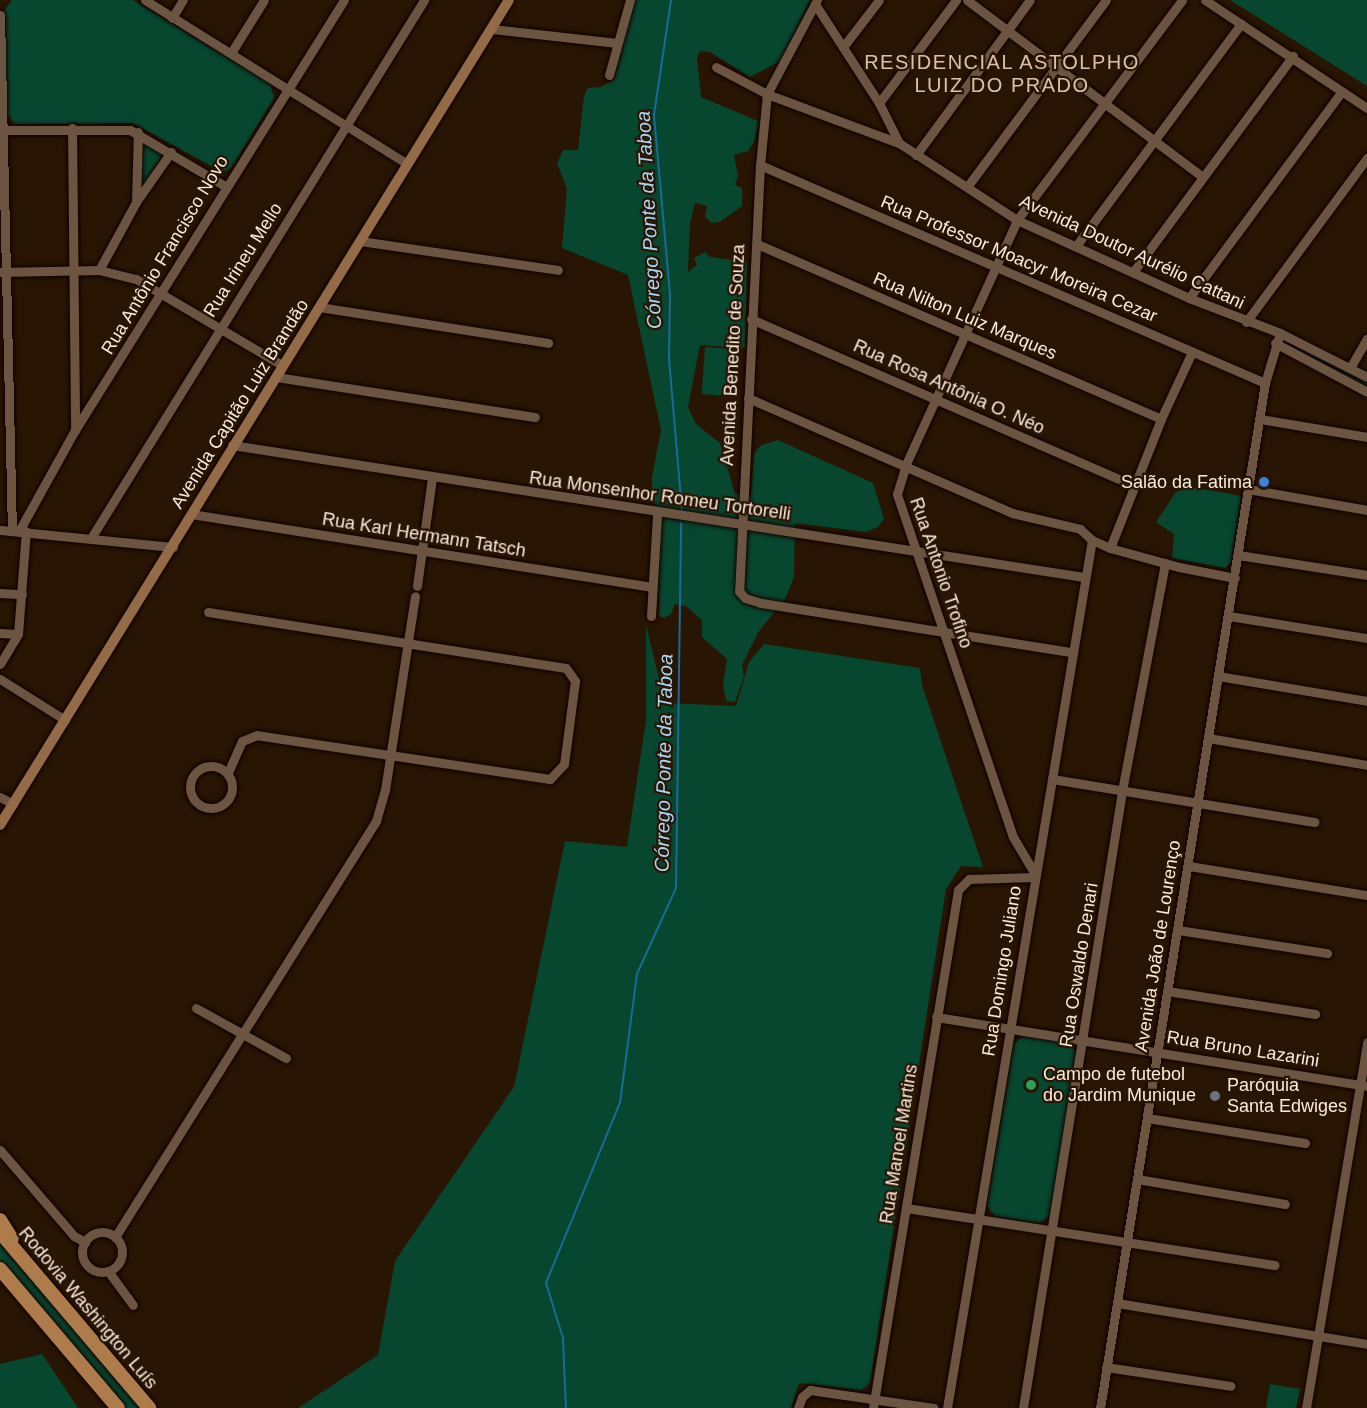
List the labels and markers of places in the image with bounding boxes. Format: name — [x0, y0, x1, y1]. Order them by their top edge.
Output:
place label: Salão da Fatima — [1121, 471, 1252, 493]
marker: Salão da Fatima — [1257, 475, 1271, 489]
place label: Campo de futebol do Jardim Munique — [1043, 1064, 1196, 1106]
place label: Paróquia Santa Edwiges — [1227, 1075, 1347, 1118]
marker: Campo de futebol do Jardim Munique — [1024, 1078, 1038, 1092]
marker: Paróquia Santa Edwiges — [1208, 1089, 1222, 1103]

